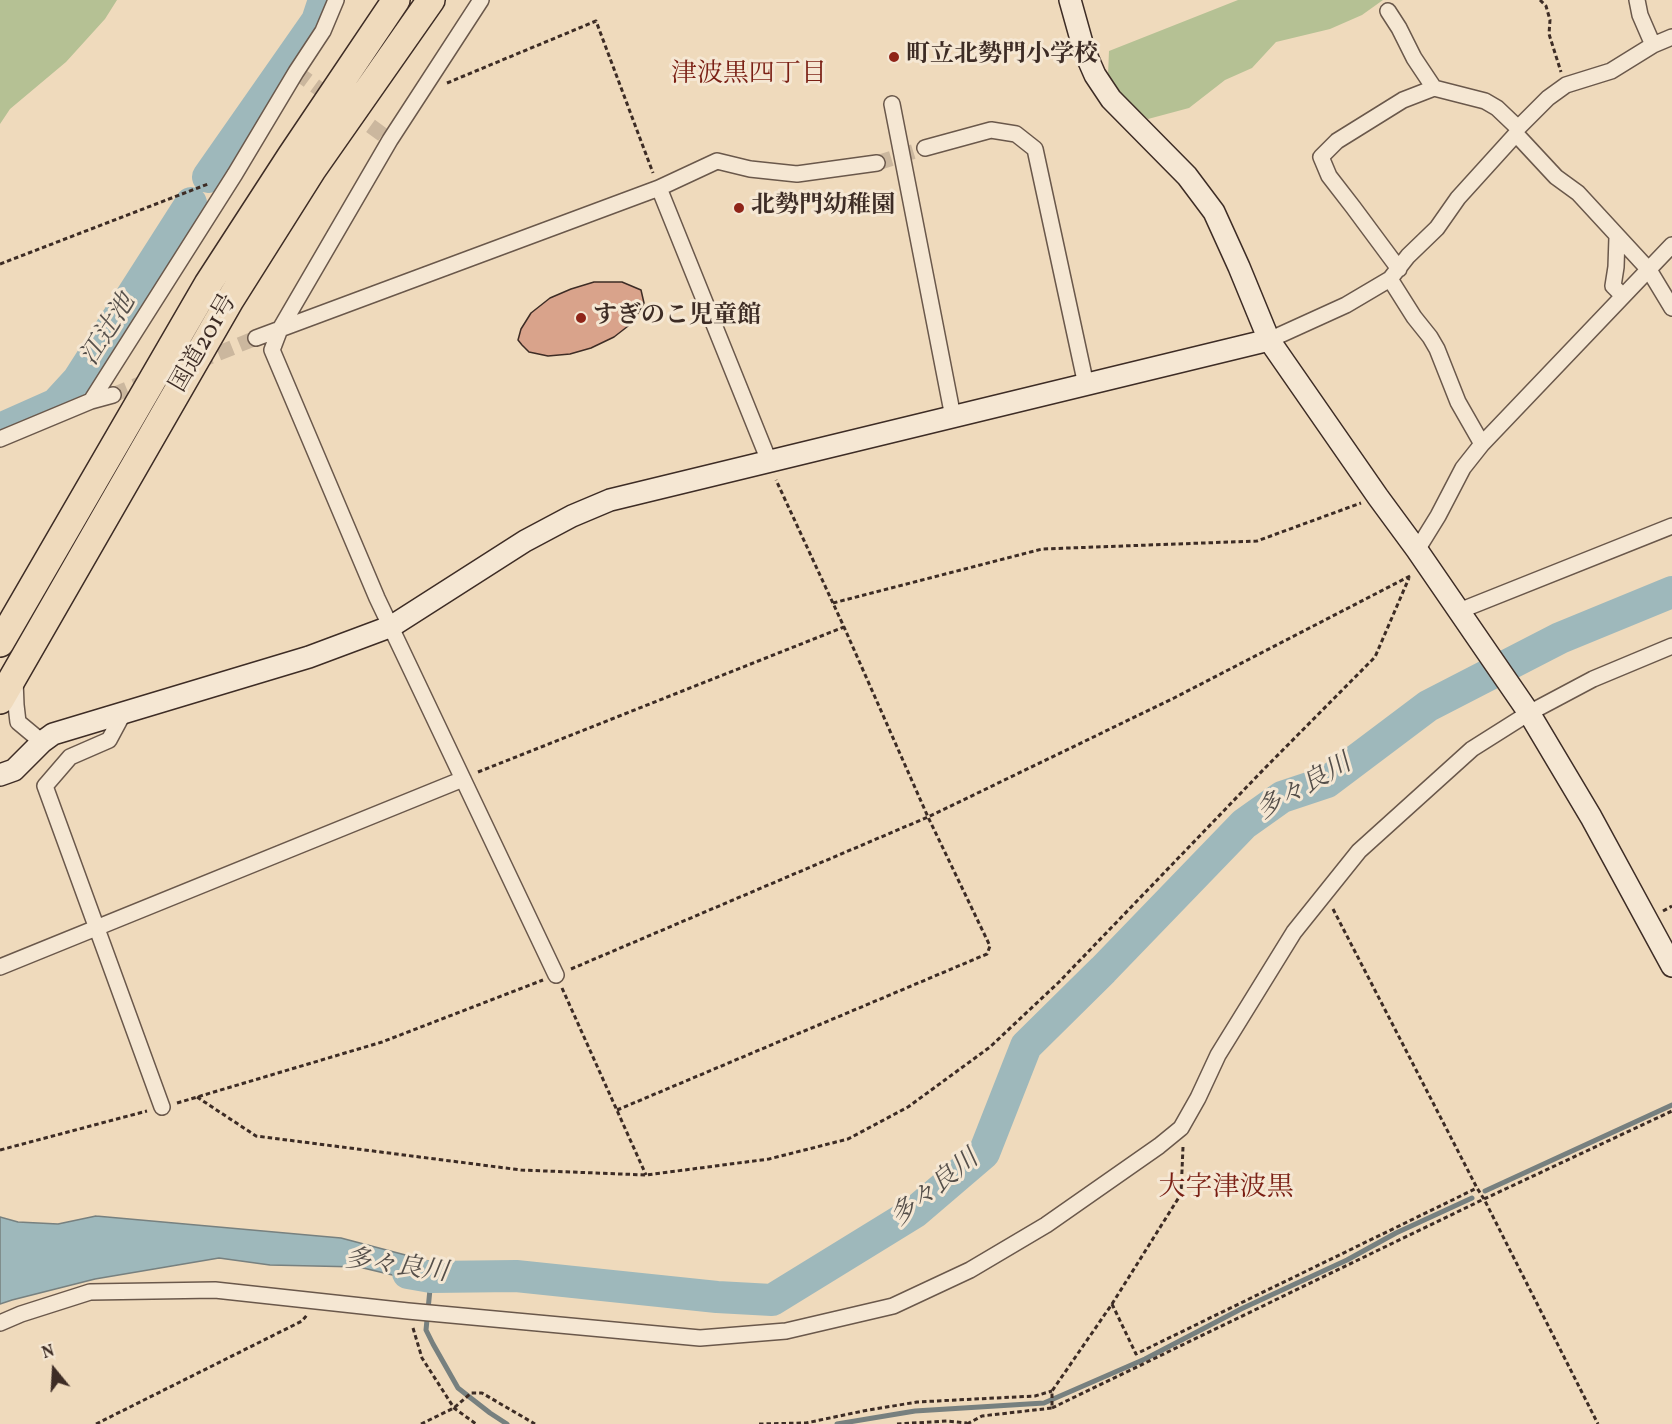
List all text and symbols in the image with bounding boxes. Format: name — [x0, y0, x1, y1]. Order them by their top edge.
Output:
place label: 町立北勢門小学校 — [906, 43, 1098, 71]
marker: 町立北勢門小学校 — [887, 50, 901, 64]
district label: 津波黒四丁目 — [671, 60, 827, 92]
place label: 北勢門幼稚園 — [751, 194, 895, 222]
marker: 北勢門幼稚園 — [732, 201, 746, 215]
water label: 江辻池 — [76, 290, 144, 372]
street label: 国道201号 — [165, 290, 245, 398]
place label: すぎのこ児童館 — [593, 304, 761, 332]
marker: すぎのこ児童館 — [574, 311, 588, 325]
water label: 多々良川 — [1252, 749, 1358, 829]
water label: 多々良川 — [886, 1145, 986, 1235]
district label: 大字津波黒 — [1159, 1174, 1293, 1206]
water label: 多々良川 — [342, 1245, 450, 1291]
north arrow — [24, 1340, 84, 1400]
text: N — [40, 1341, 57, 1365]

